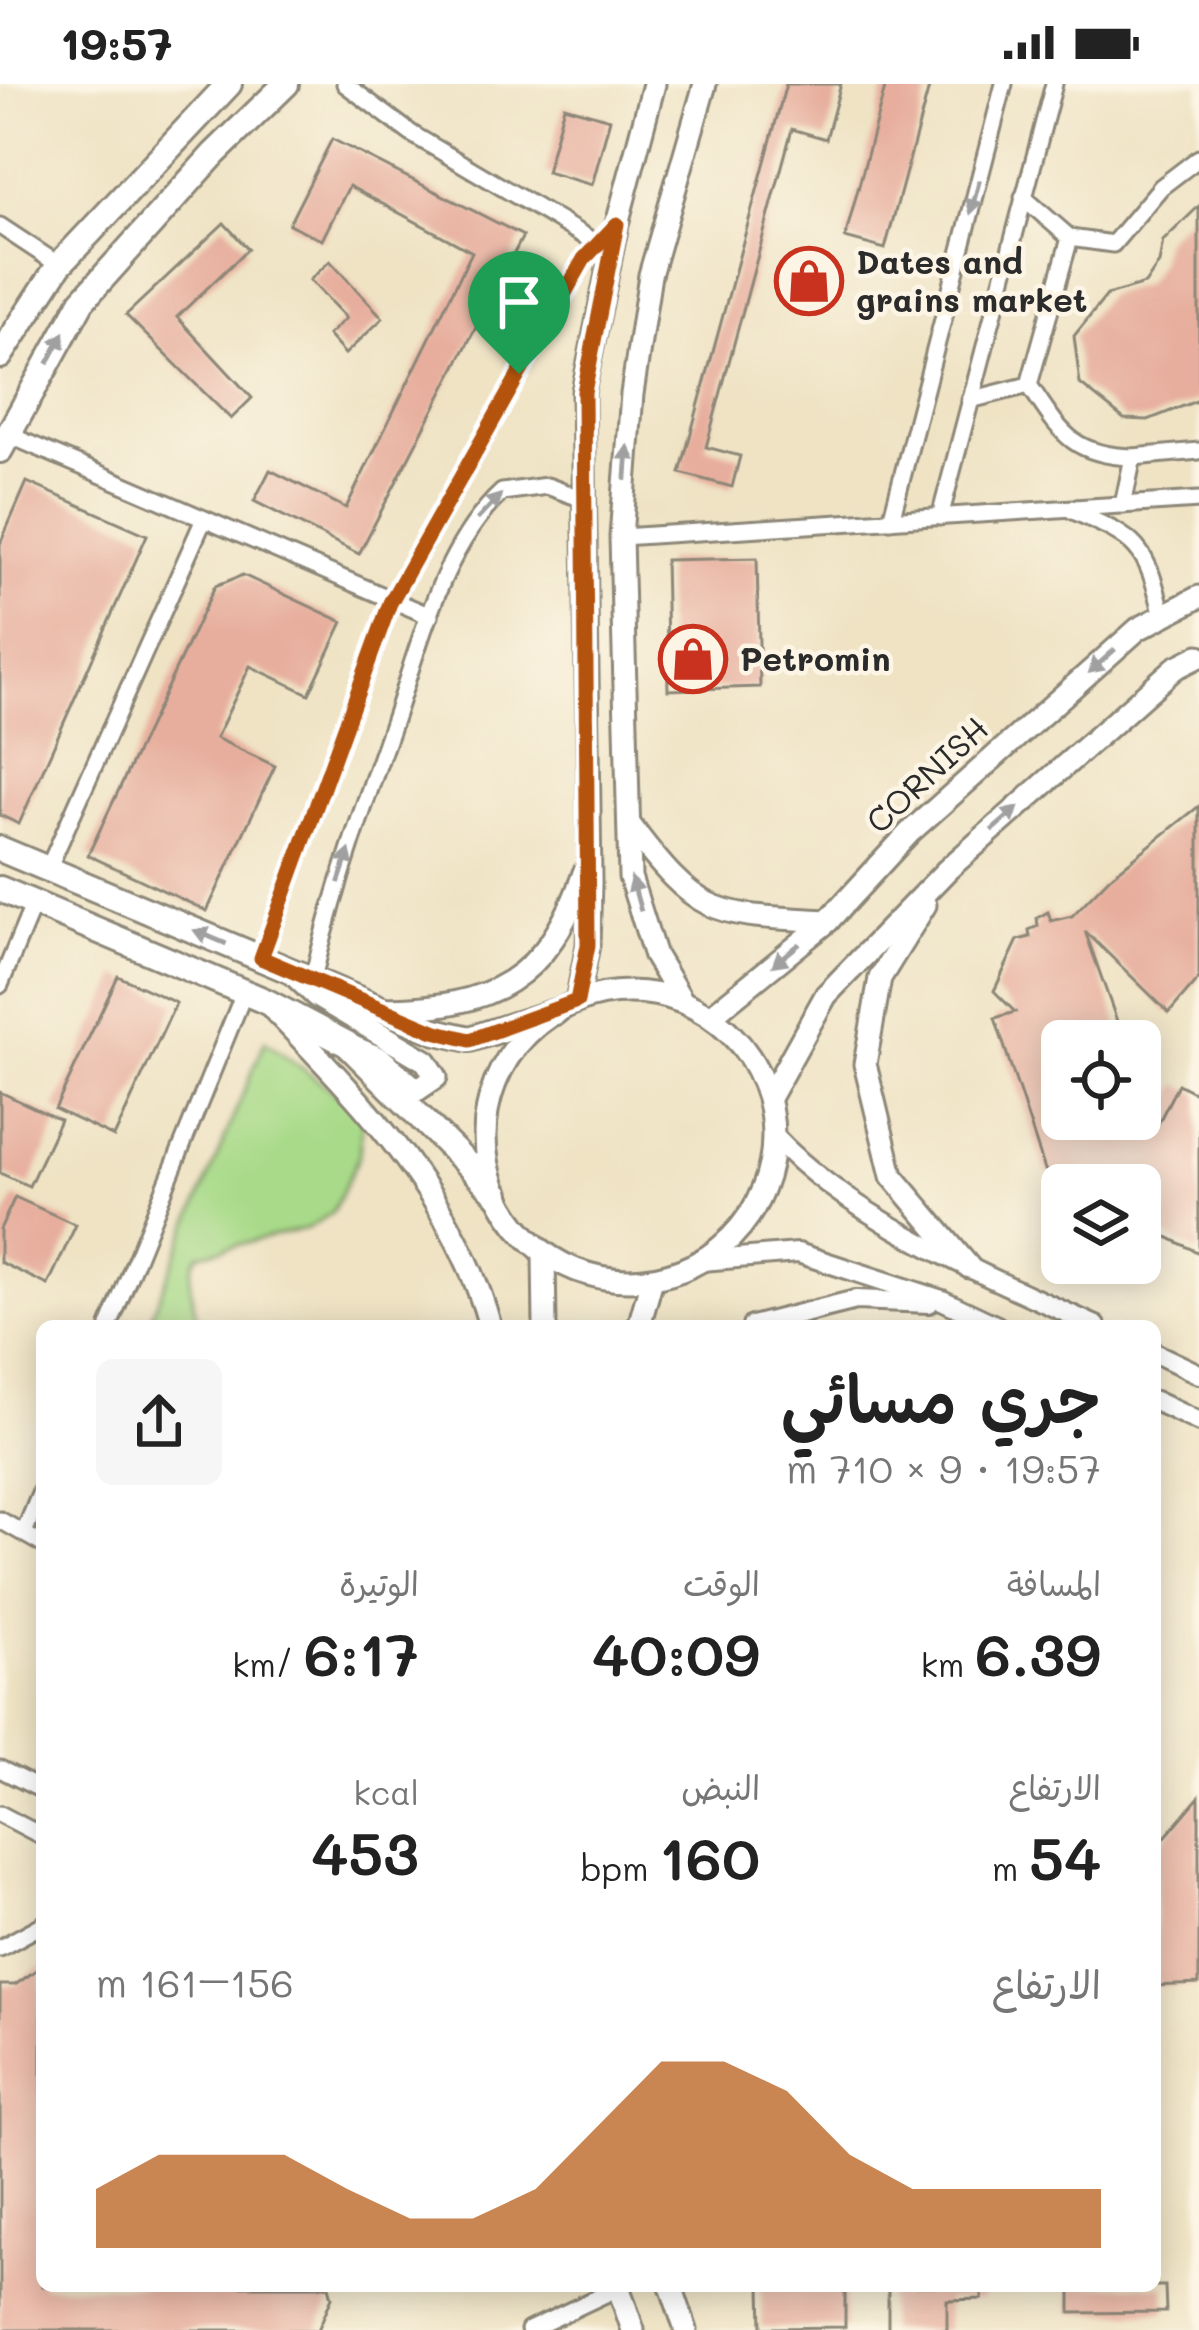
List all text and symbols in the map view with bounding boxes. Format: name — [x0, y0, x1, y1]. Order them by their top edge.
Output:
text: 19:57 — [60, 13, 173, 71]
one-way arrow — [965, 179, 984, 216]
place label: Dates and grains market — [856, 239, 1088, 320]
shop icon: Dates and grains market — [774, 246, 844, 316]
pin — [468, 251, 570, 374]
icon: arrive — [486, 269, 552, 335]
one-way arrow — [45, 331, 66, 365]
one-way arrow — [617, 444, 636, 481]
one-way arrow — [475, 493, 502, 522]
shop icon: Petromin — [658, 624, 728, 694]
place label: Petromin — [740, 636, 890, 679]
one-way arrow — [1087, 647, 1117, 674]
street label: CORNISH — [856, 706, 996, 841]
one-way arrow — [990, 806, 1020, 832]
one-way arrow — [335, 847, 354, 884]
one-way arrow — [626, 875, 644, 912]
one-way arrow — [192, 927, 228, 946]
one-way arrow — [771, 941, 802, 967]
map controls — [1041, 1020, 1161, 1284]
button: locate — [1041, 1020, 1161, 1140]
button: layers — [1041, 1164, 1161, 1284]
text: جري مسائي — [781, 1354, 1101, 1440]
button: share — [96, 1359, 222, 1485]
text: 19:57 · 9 × 710 m — [786, 1442, 1101, 1493]
text: الوتيرة — [339, 1561, 419, 1604]
text: الوقت — [683, 1561, 760, 1604]
text: المسافة — [1007, 1561, 1101, 1604]
text: 6:17 — [304, 1614, 419, 1692]
text: 40:09 — [592, 1614, 760, 1692]
text: 6.39 — [975, 1614, 1101, 1692]
text: /km — [232, 1642, 304, 1685]
text: km — [920, 1642, 975, 1685]
text: النبض — [681, 1765, 760, 1808]
text: الارتفاع — [1008, 1765, 1101, 1808]
text: kcal — [353, 1770, 419, 1813]
text: 453 — [311, 1813, 419, 1891]
text: 160 — [659, 1818, 760, 1896]
text: 54 — [1029, 1818, 1101, 1896]
text: bpm — [581, 1846, 659, 1889]
text: m — [992, 1846, 1029, 1889]
text: 156–161 m — [96, 1956, 294, 2007]
text: الارتفاع — [992, 1958, 1101, 2009]

